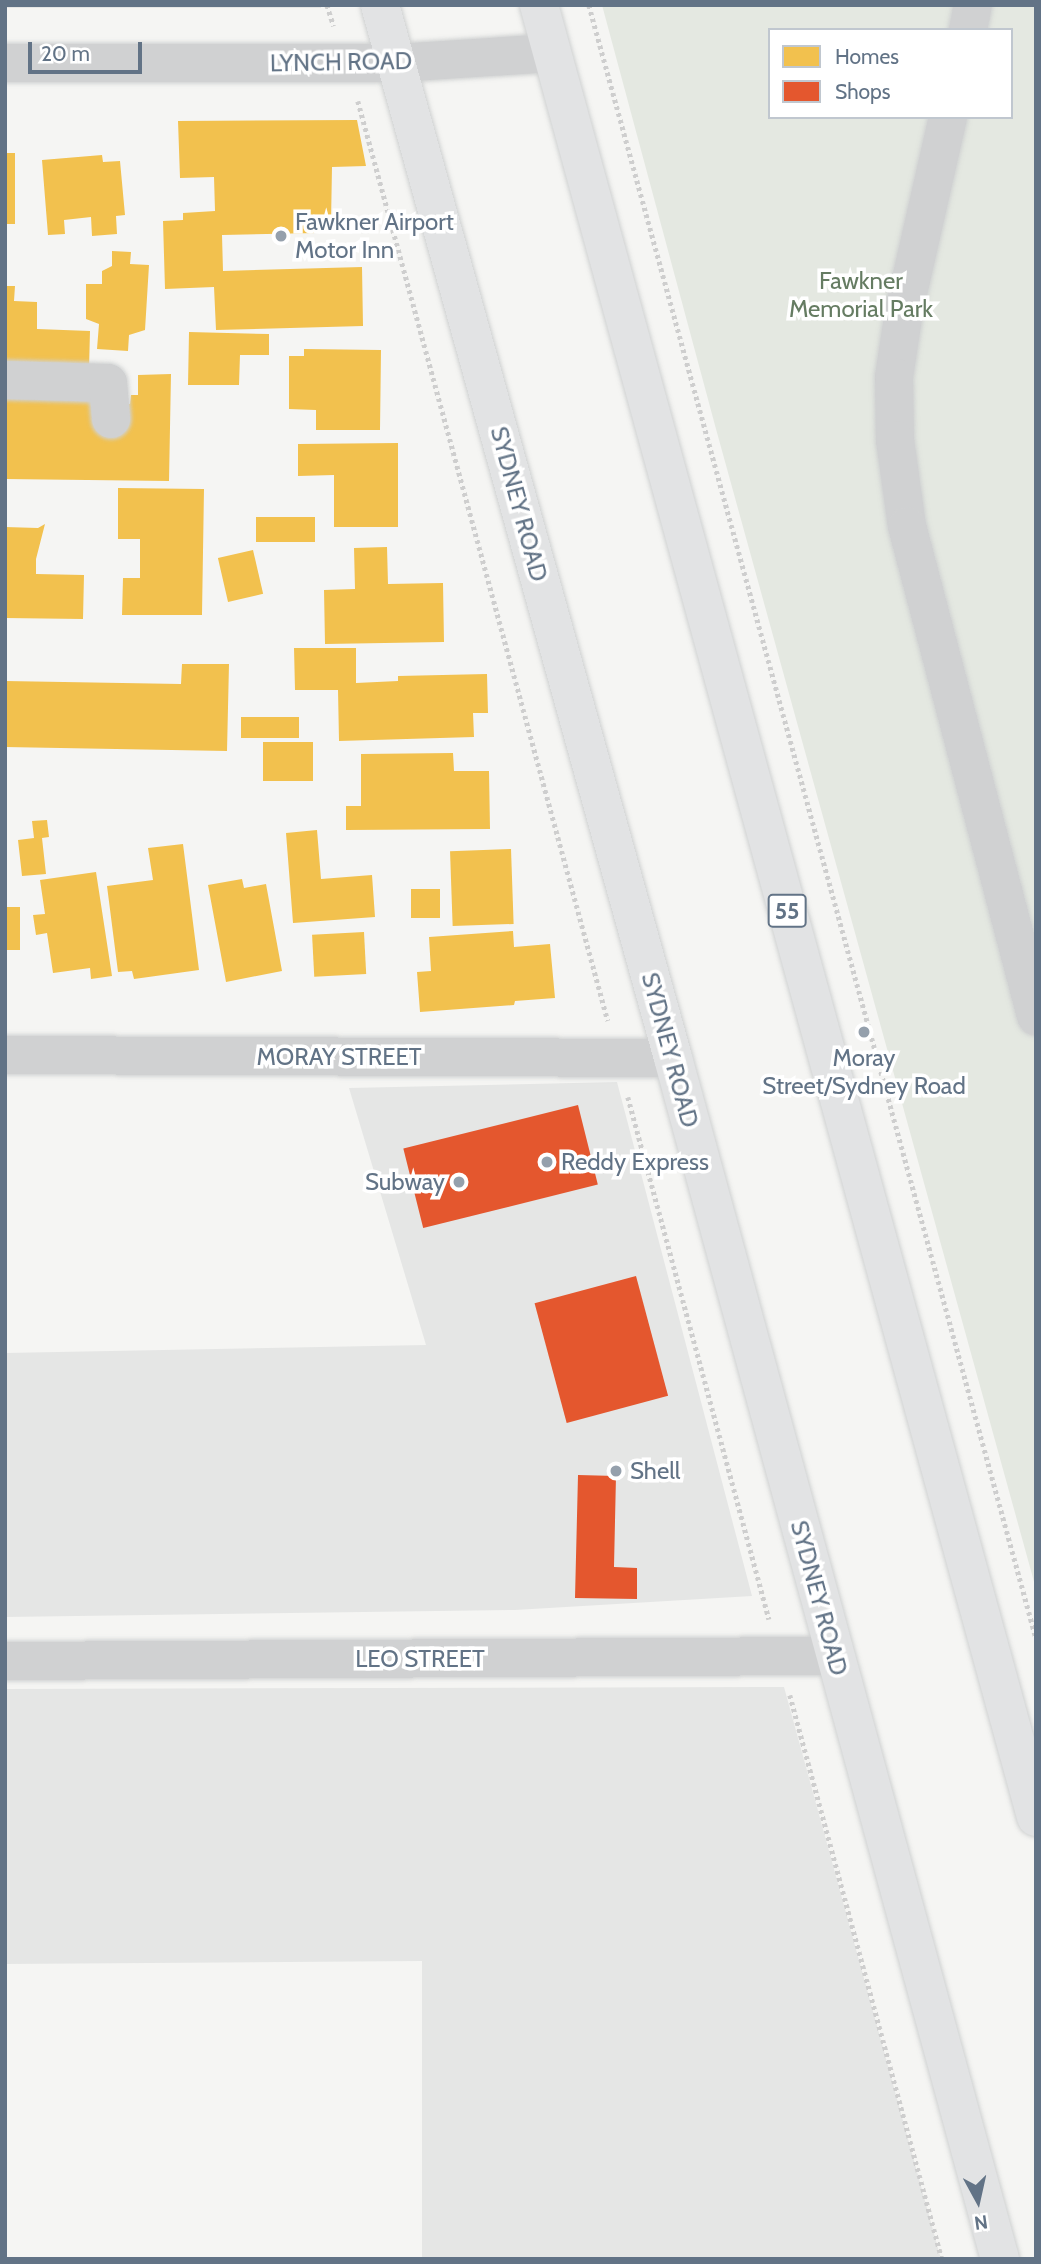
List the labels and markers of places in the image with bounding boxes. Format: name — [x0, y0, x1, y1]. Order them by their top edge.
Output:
place label: Fawkner Airport Motor Inn — [295, 208, 454, 264]
marker: Fawkner Airport Motor Inn — [273, 228, 289, 244]
marker: Moray Street/Sydney Road — [856, 1024, 872, 1040]
place label: Moray Street/Sydney Road — [762, 1044, 966, 1100]
place label: Reddy Express — [561, 1148, 709, 1176]
marker: Reddy Express — [539, 1154, 555, 1170]
place label: Subway — [365, 1168, 445, 1196]
marker: Subway — [451, 1174, 467, 1190]
place label: Shell — [630, 1457, 680, 1485]
marker: Shell — [608, 1463, 624, 1479]

